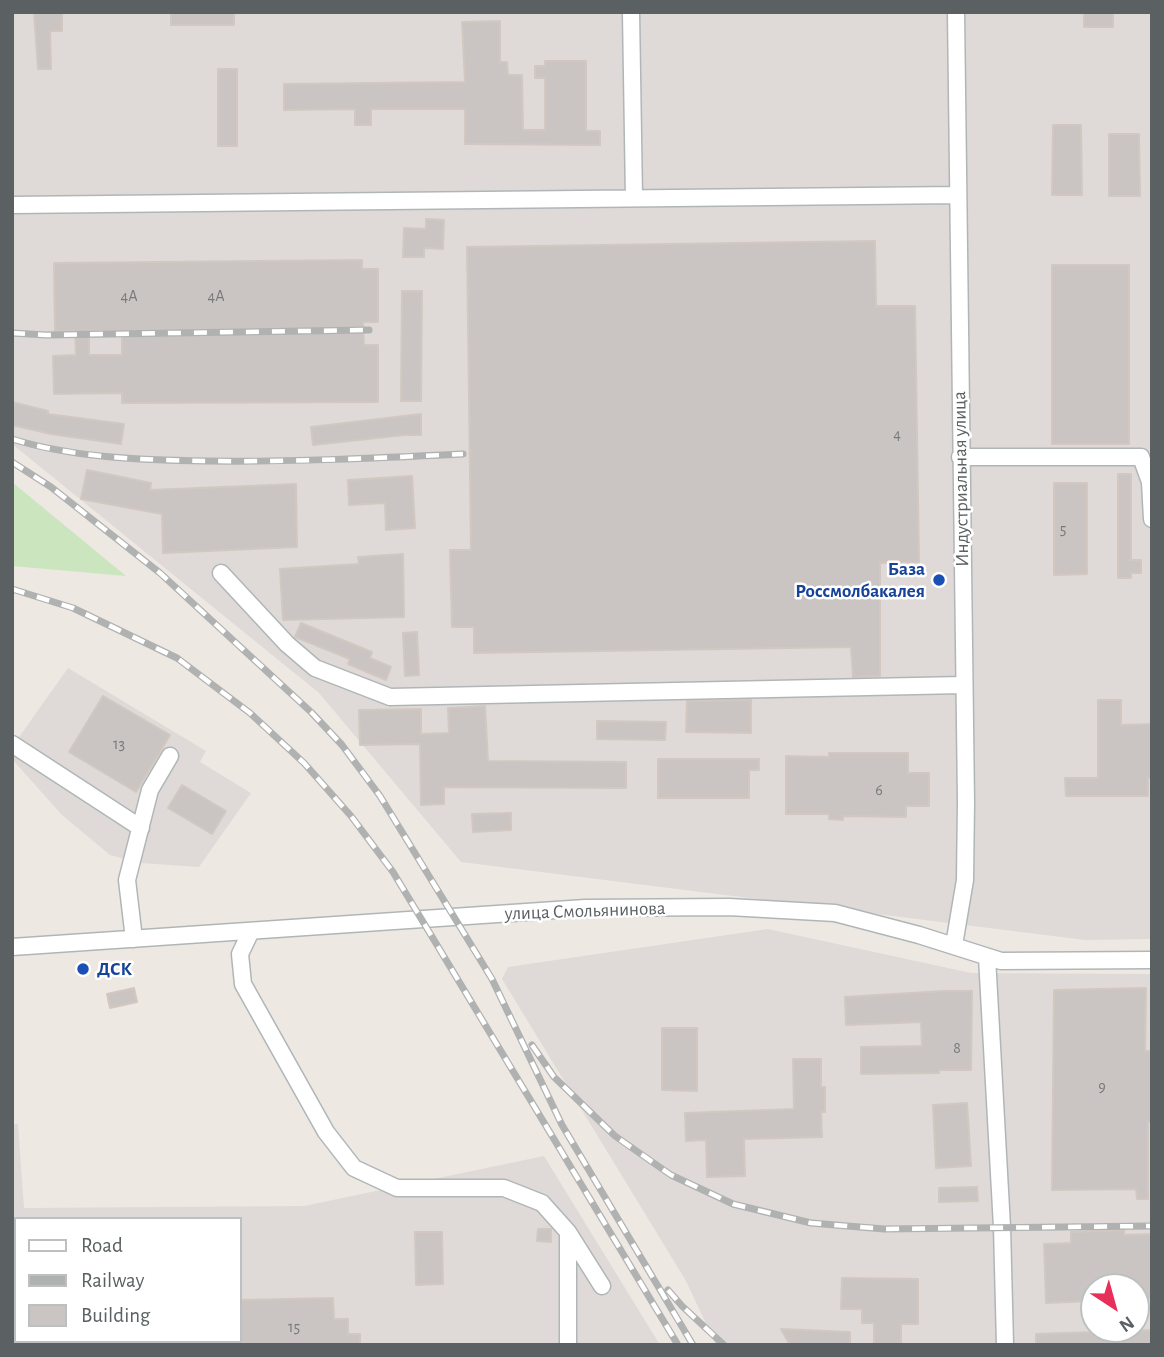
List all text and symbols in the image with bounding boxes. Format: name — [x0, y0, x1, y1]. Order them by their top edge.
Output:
house number: 4А — [120, 286, 138, 306]
house number: 4А — [207, 286, 225, 306]
street label: Индустриальная улица — [948, 391, 974, 567]
house number: 4 — [893, 424, 901, 444]
house number: 5 — [1060, 519, 1066, 539]
place label: База Россмолбакалея — [795, 558, 925, 602]
marker: База Россмолбакалея — [931, 572, 947, 588]
house number: 13 — [113, 734, 125, 754]
house number: 6 — [875, 780, 883, 800]
street label: улица Смольянинова — [504, 897, 666, 925]
place label: ДСК — [97, 958, 132, 980]
marker: ДСК — [75, 961, 91, 977]
house number: 8 — [953, 1038, 961, 1058]
house number: 9 — [1098, 1077, 1106, 1097]
legend — [14, 1217, 242, 1343]
text: Road — [81, 1235, 123, 1256]
text: Railway — [81, 1270, 144, 1291]
north arrow — [1080, 1273, 1150, 1343]
text: Building — [81, 1305, 150, 1326]
text: N — [1116, 1312, 1137, 1335]
house number: 15 — [288, 1317, 300, 1337]

